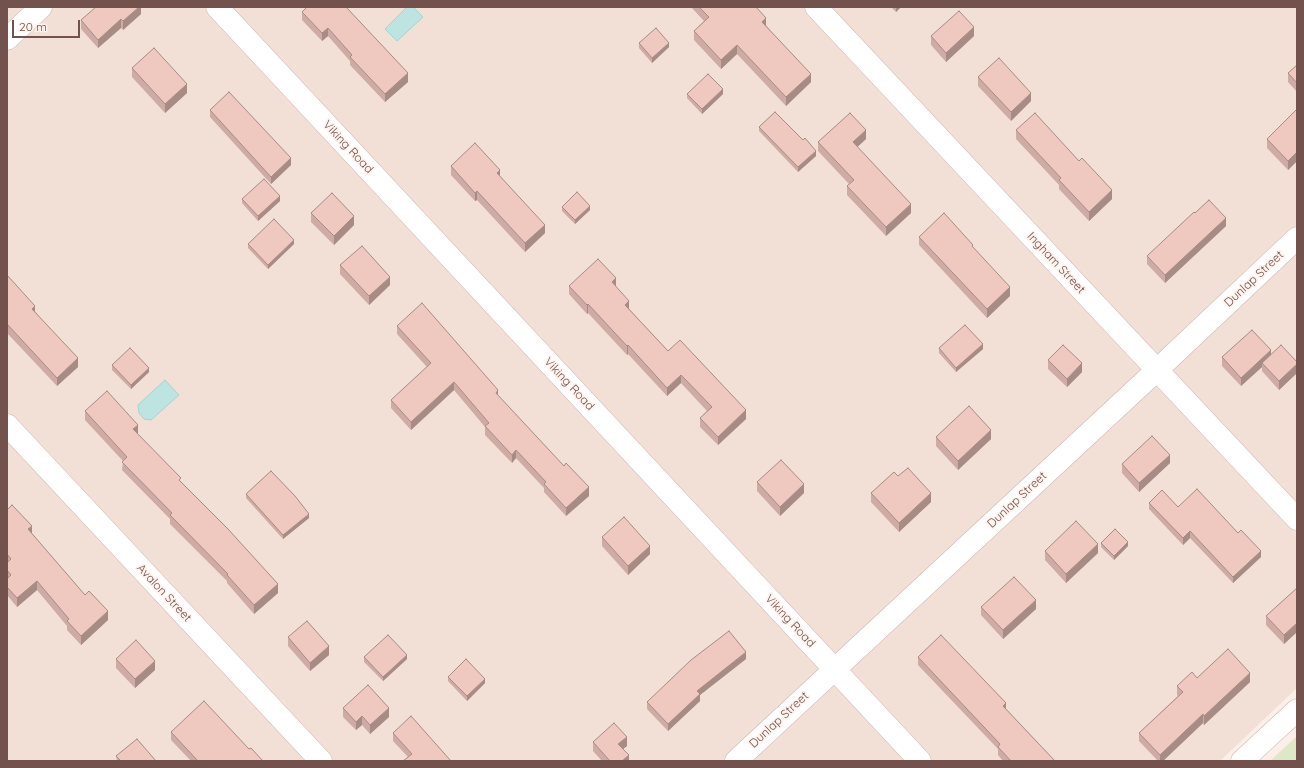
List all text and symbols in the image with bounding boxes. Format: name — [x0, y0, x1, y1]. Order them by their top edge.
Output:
scale bar — [14, 12, 82, 38]
text: 20 m — [19, 19, 47, 34]
street label: Viking Road — [320, 118, 376, 176]
street label: Ingham Street — [1024, 229, 1088, 297]
street label: Dunlap Street — [1221, 248, 1287, 310]
street label: Viking Road — [541, 355, 597, 413]
street label: Dunlap Street — [984, 469, 1050, 531]
street label: Avalon Street — [134, 561, 194, 625]
street label: Viking Road — [762, 592, 818, 650]
street label: Dunlap Street — [746, 689, 812, 751]

